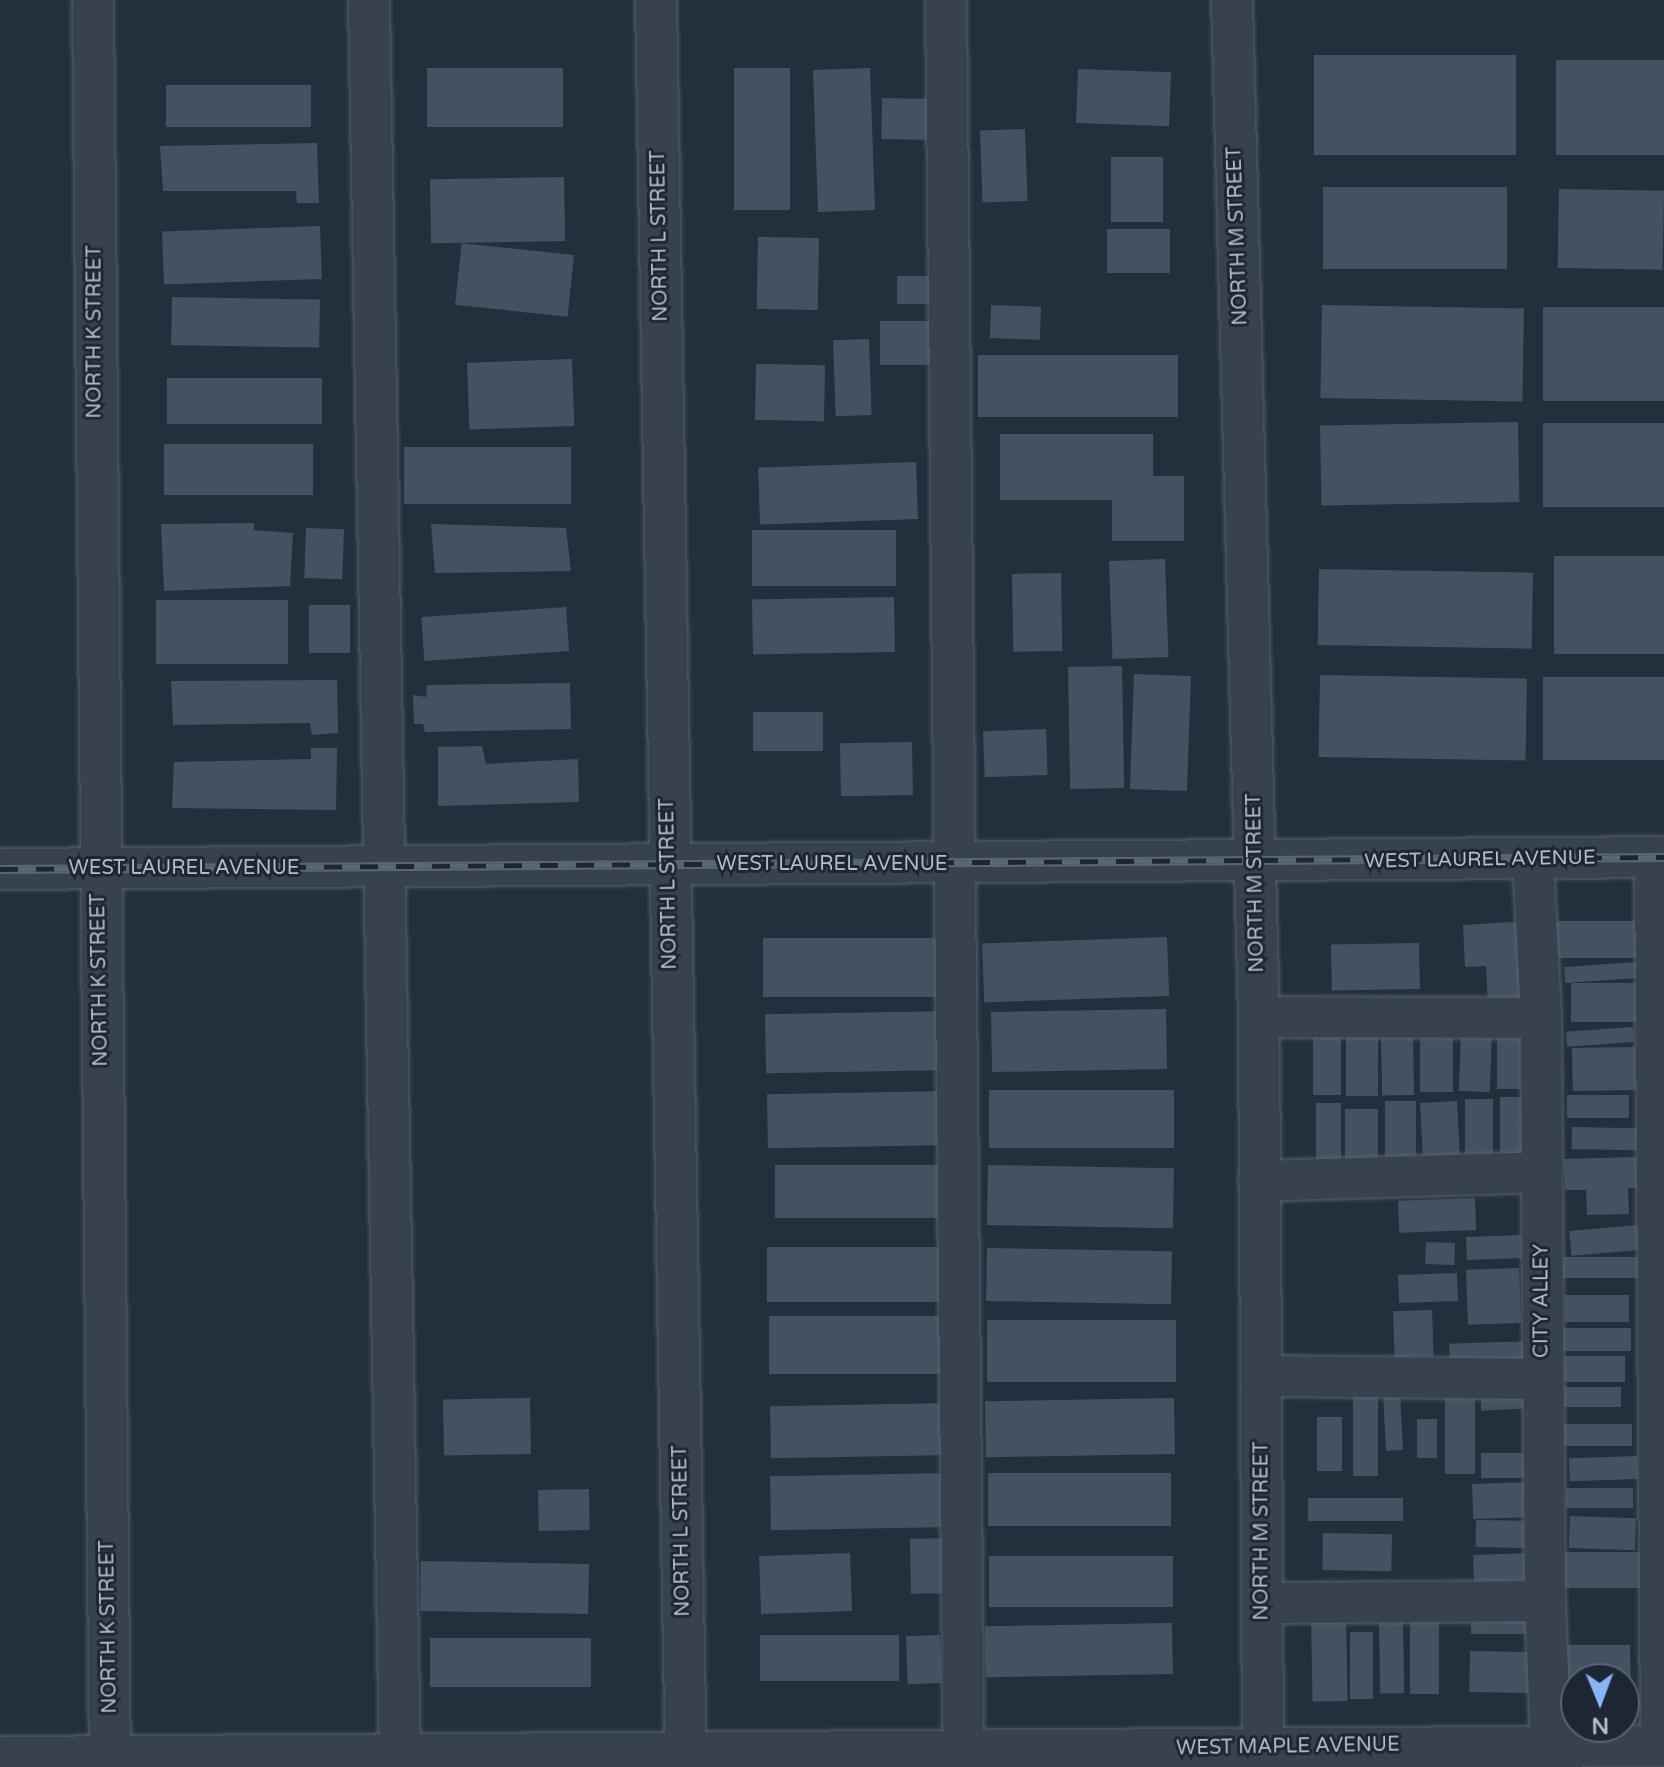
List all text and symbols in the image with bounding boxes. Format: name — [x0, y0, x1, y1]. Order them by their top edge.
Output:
street label: NORTH M STREET — [1223, 146, 1253, 326]
street label: NORTH L STREET — [647, 150, 673, 322]
street label: NORTH K STREET — [83, 245, 107, 419]
street label: NORTH M STREET — [1242, 793, 1270, 973]
street label: NORTH L STREET — [656, 798, 682, 970]
street label: WEST LAUREL AVENUE — [1364, 846, 1596, 874]
street label: WEST LAUREL AVENUE — [716, 852, 948, 876]
street label: WEST LAUREL AVENUE — [68, 856, 300, 880]
street label: NORTH K STREET — [86, 893, 114, 1067]
street label: CITY ALLEY — [1530, 1244, 1554, 1358]
street label: NORTH M STREET — [1250, 1441, 1274, 1621]
street label: NORTH L STREET — [669, 1445, 695, 1617]
street label: NORTH K STREET — [95, 1540, 123, 1714]
north arrow — [1560, 1663, 1640, 1743]
text: N — [1591, 1712, 1609, 1738]
street label: WEST MAPLE AVENUE — [1176, 1733, 1400, 1761]

